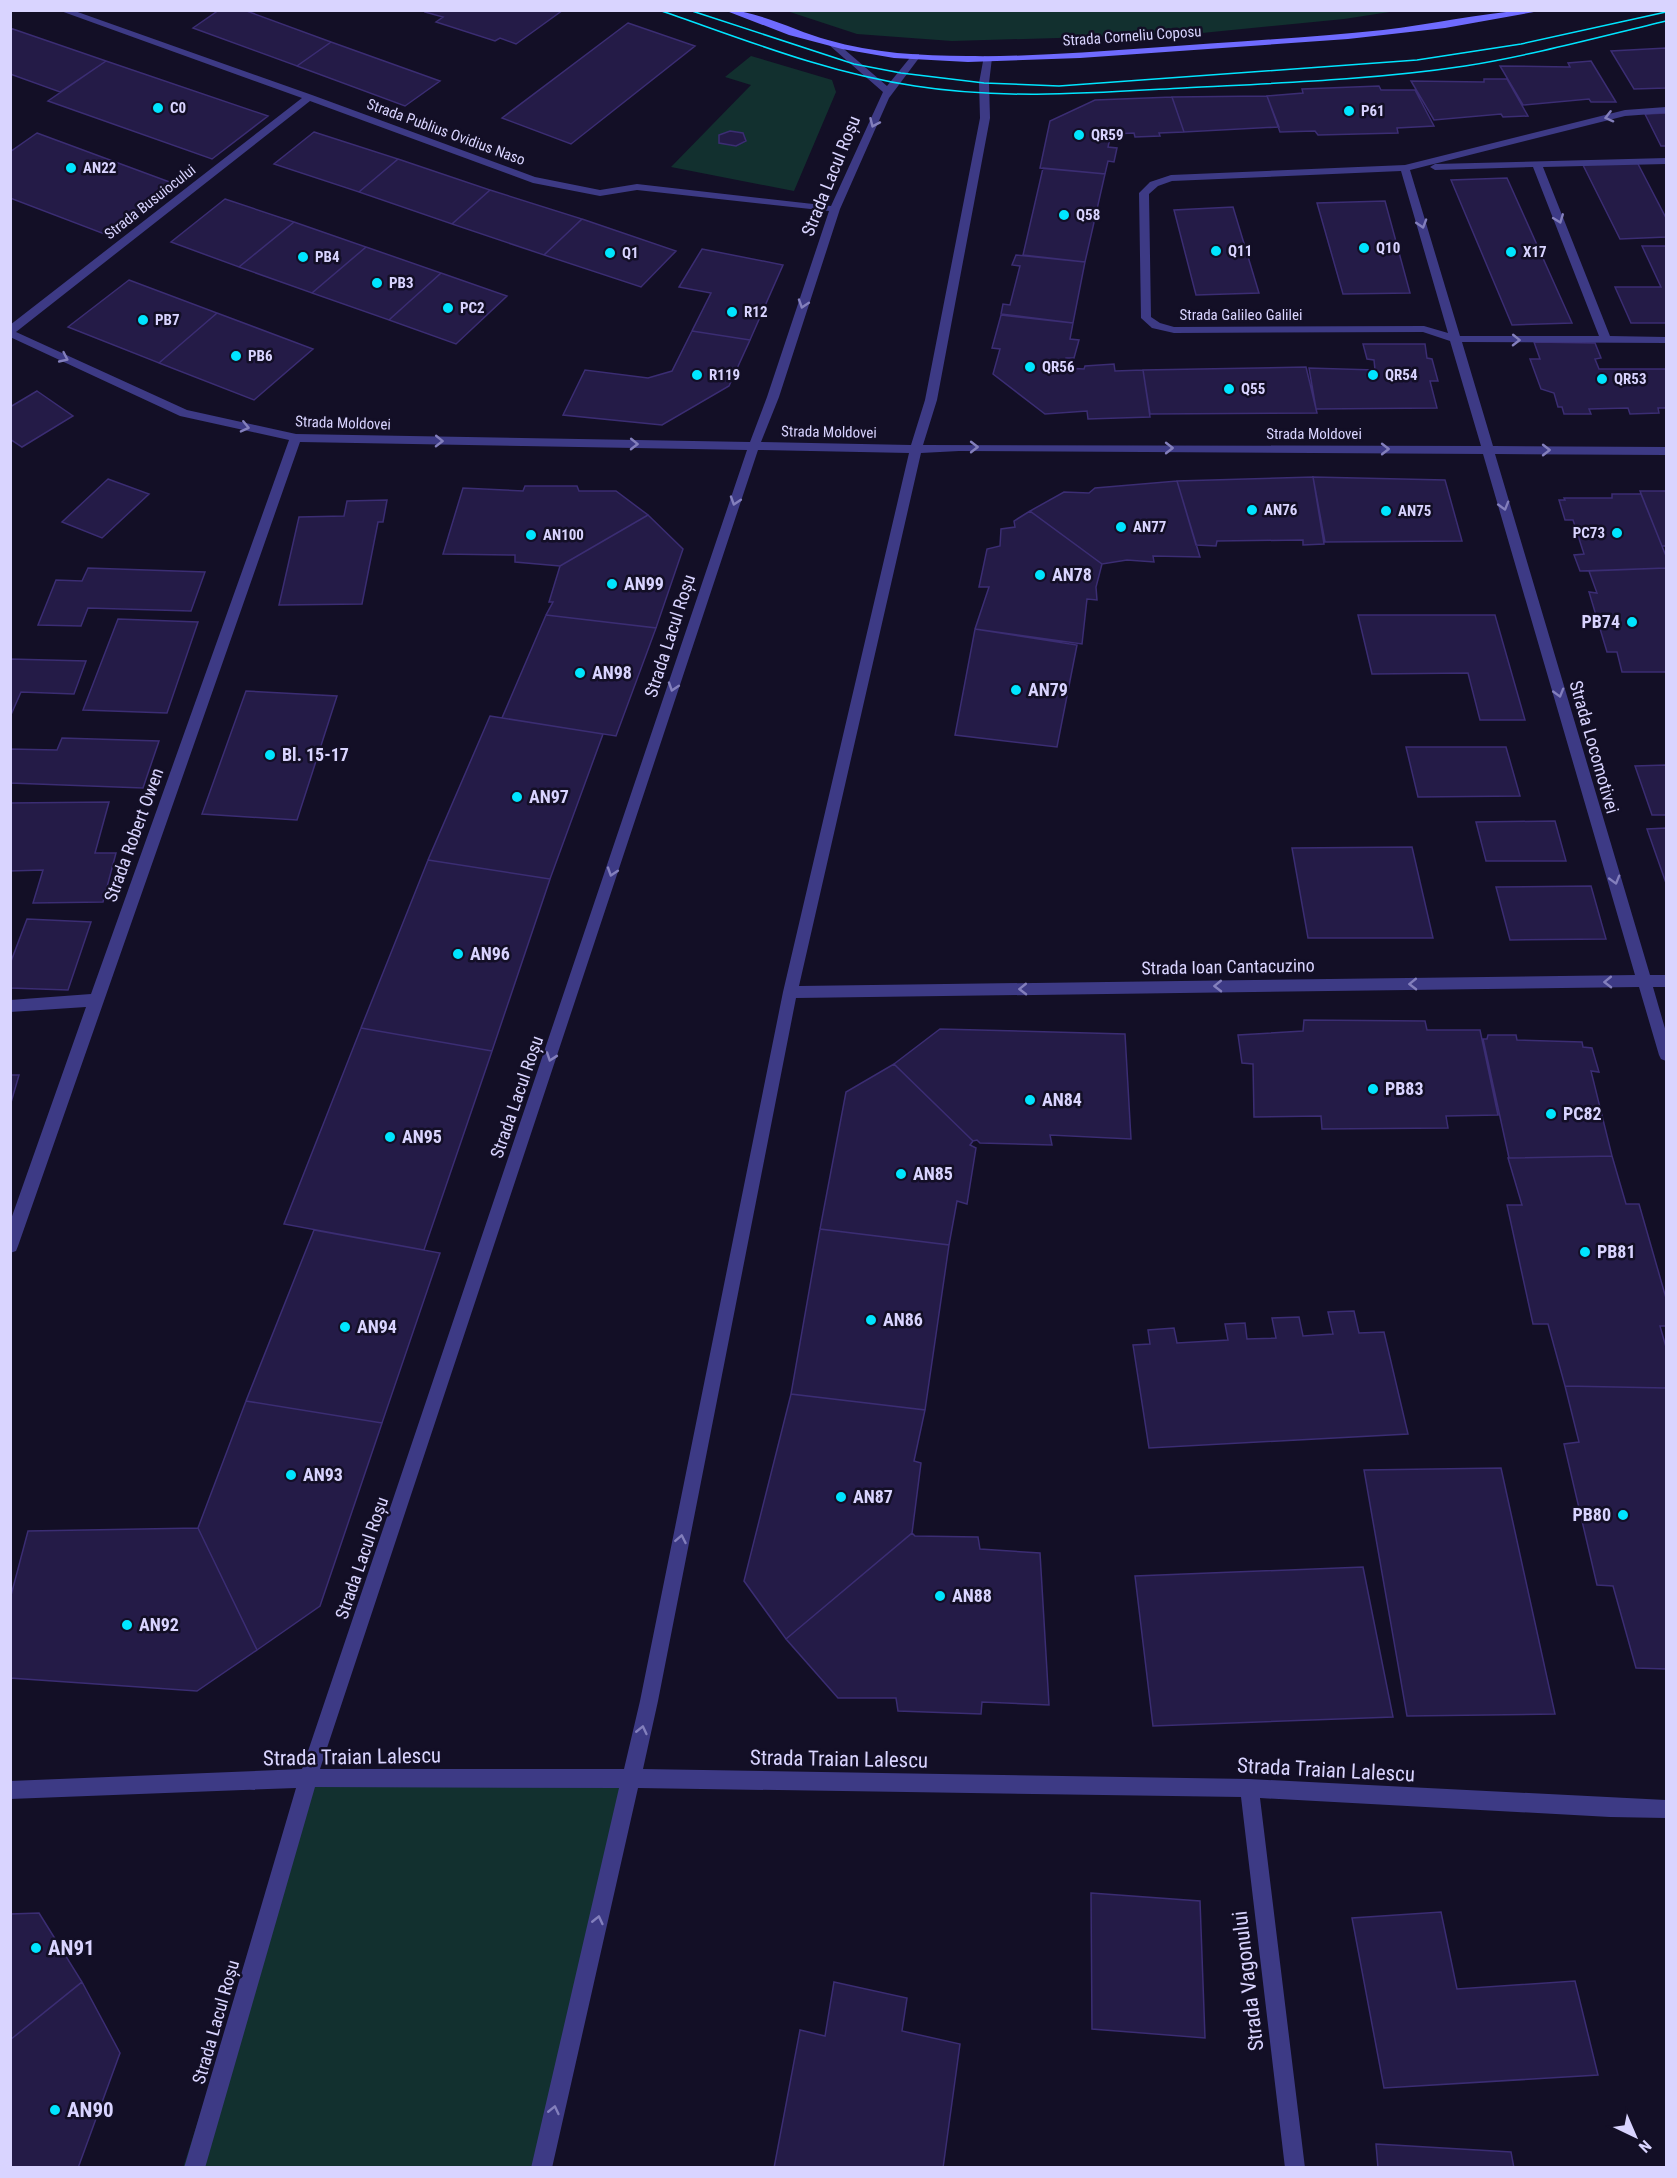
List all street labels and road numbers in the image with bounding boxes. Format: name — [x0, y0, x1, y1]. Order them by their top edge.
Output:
street label: Strada Corneliu Coposu — [1062, 22, 1202, 50]
street label: Strada Publius Ovidius Naso — [364, 95, 528, 169]
street label: Strada Lacul Roșu — [797, 113, 865, 239]
street label: Strada Busuiocului — [101, 161, 199, 243]
street label: Strada Galileo Galilei — [1180, 306, 1302, 324]
street label: Strada Moldovei — [295, 412, 391, 434]
street label: Strada Moldovei — [781, 422, 877, 442]
street label: Strada Moldovei — [1266, 425, 1362, 443]
street label: Strada Lacul Roșu — [640, 572, 700, 700]
street label: Strada Locomotivei — [1565, 678, 1623, 816]
street label: Strada Robert Owen — [100, 765, 168, 905]
street label: Strada Ioan Cantacuzino — [1141, 954, 1315, 979]
street label: Strada Lacul Roșu — [486, 1033, 548, 1161]
street label: Strada Lacul Roșu — [331, 1494, 393, 1622]
street label: Strada Traian Lalescu — [263, 1743, 441, 1771]
street label: Strada Traian Lalescu — [750, 1745, 928, 1773]
street label: Strada Traian Lalescu — [1236, 1753, 1416, 1787]
street label: Strada Vagonului — [1228, 1910, 1268, 2052]
street label: Strada Lacul Roșu — [188, 1957, 244, 2087]

